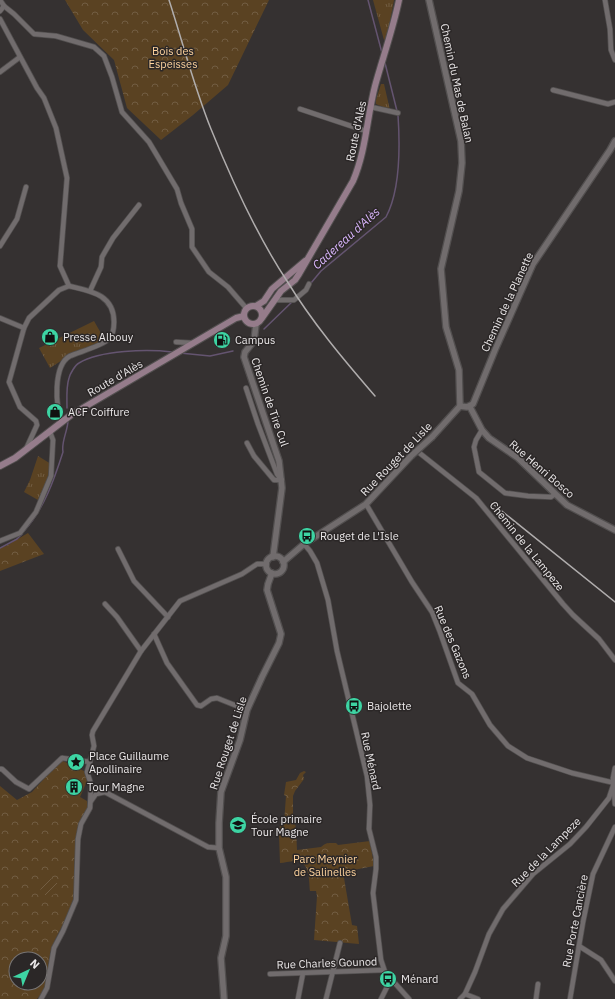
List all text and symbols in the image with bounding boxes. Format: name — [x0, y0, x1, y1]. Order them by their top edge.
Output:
street label: Chemin du Mas de Balan — [438, 22, 476, 144]
park label: Bois des Espeisses — [149, 44, 197, 71]
street label: Route d'Alès — [343, 99, 369, 163]
water label: Cadereau d'Alès — [309, 204, 383, 272]
street label: Chemin de la Planette — [478, 250, 536, 354]
shop icon: Presse Albouy — [40, 327, 60, 347]
place label: Presse Albouy — [63, 330, 134, 344]
fuel station icon: Campus — [212, 330, 232, 350]
place label: Campus — [235, 333, 275, 347]
street label: Chemin de Tire Cul — [248, 356, 292, 448]
street label: Route d'Alès — [85, 357, 145, 399]
shop icon: ACF Coiffure — [45, 402, 65, 422]
place label: ACF Coiffure — [68, 405, 130, 419]
street label: Rue Rouget de Lisle — [357, 419, 435, 499]
street label: Rue Henri Bosco — [507, 437, 577, 501]
street label: Chemin de la Lampeze — [487, 498, 567, 594]
bus stop icon: Rouget de L'Isle — [297, 526, 317, 546]
place label: Rouget de L'Isle — [320, 529, 399, 543]
street label: Rue des Gazons — [431, 603, 475, 681]
street label: Rue Rouget de Lisle — [206, 695, 250, 791]
bus stop icon: Bajolette — [344, 696, 364, 716]
place label: Bajolette — [367, 699, 412, 713]
street label: Rue Ménard — [358, 731, 384, 791]
place label: Place Guillaume Apollinaire — [89, 749, 169, 776]
place icon: Place Guillaume Apollinaire — [66, 752, 86, 772]
building icon: Tour Magne — [64, 777, 84, 797]
place label: Tour Magne — [87, 780, 145, 794]
place label: École primaire Tour Magne — [251, 812, 322, 839]
street label: Rue de la Lampeze — [508, 814, 584, 890]
school or university icon: École primaire Tour Magne — [228, 815, 248, 835]
park label: Parc Meynier de Salinelles — [293, 852, 357, 879]
street label: Rue Porte Cancière — [559, 873, 591, 969]
north arrow — [8, 951, 48, 991]
street label: Rue Charles Gounod — [276, 954, 378, 972]
text: N — [27, 956, 43, 972]
bus stop icon: Ménard — [378, 969, 398, 989]
place label: Ménard — [401, 972, 438, 986]

